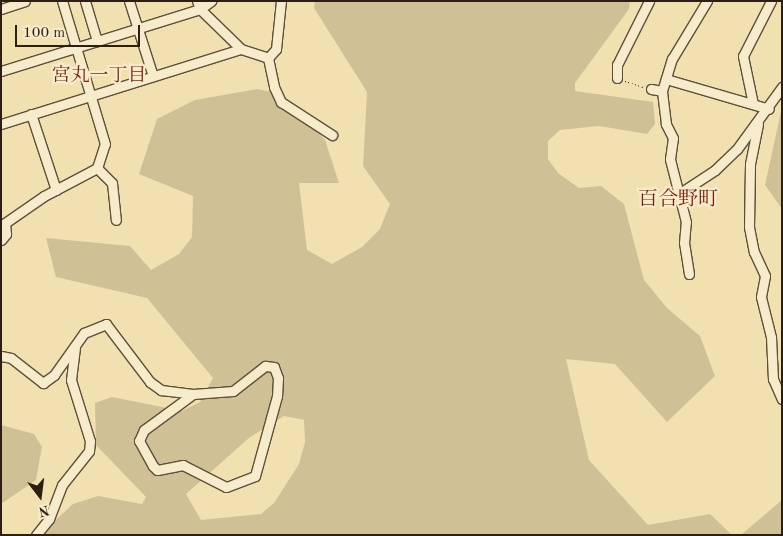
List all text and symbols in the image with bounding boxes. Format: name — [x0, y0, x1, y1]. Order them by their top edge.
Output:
scale bar — [18, 15, 142, 47]
text: 100 m — [23, 26, 65, 41]
district label: 宮丸一丁目 — [52, 66, 146, 88]
district label: 百合野町 — [638, 188, 718, 212]
north arrow — [15, 471, 65, 521]
text: N — [37, 502, 51, 519]

